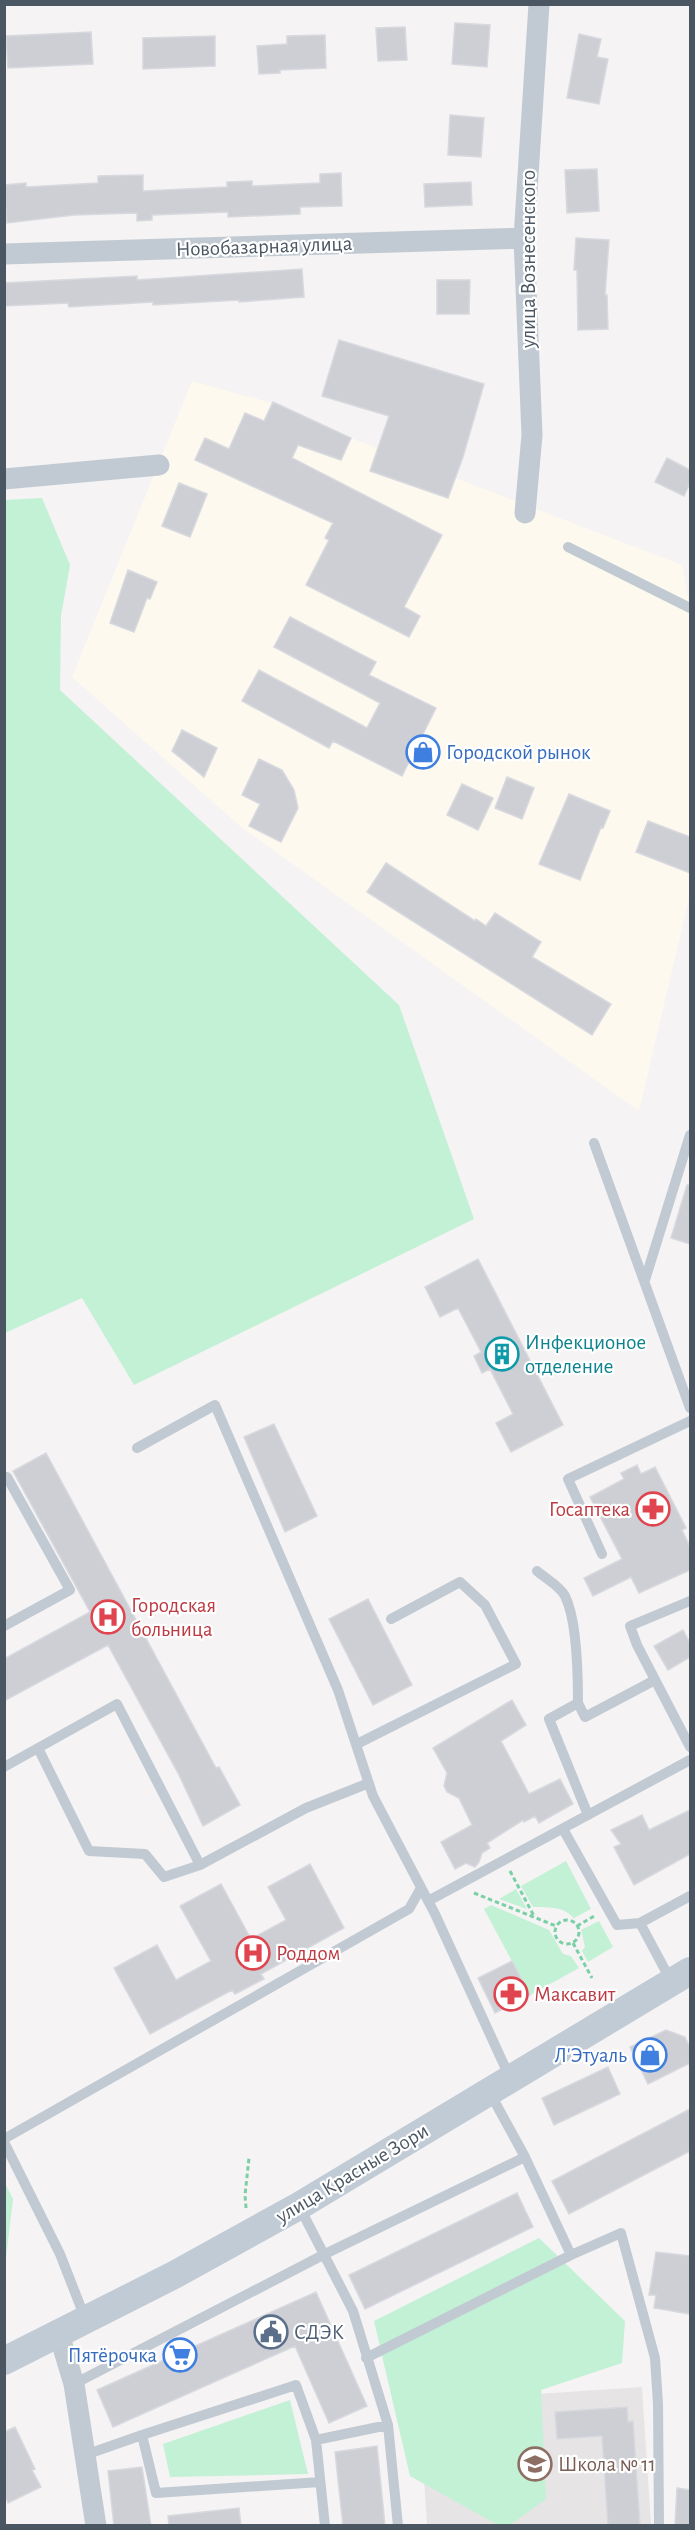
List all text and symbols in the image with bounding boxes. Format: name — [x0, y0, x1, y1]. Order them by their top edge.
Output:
street label: улица Вознесенского — [518, 170, 539, 349]
street label: Новобазарная улица — [175, 233, 353, 260]
shop icon: Городской рынок — [405, 734, 441, 770]
place label: Городской рынок — [446, 742, 591, 763]
place label: Инфекционое отделение — [525, 1332, 646, 1377]
building icon: Инфекционое отделение — [484, 1336, 520, 1372]
pharmacy icon: Госаптека — [635, 1491, 671, 1527]
place label: Госаптека — [549, 1499, 630, 1520]
place label: Городская больница — [131, 1595, 216, 1640]
hospital icon: Городская больница — [90, 1599, 126, 1635]
hospital icon: Роддом — [235, 1935, 271, 1971]
place label: Роддом — [276, 1943, 340, 1964]
pharmacy icon: Максавит — [493, 1976, 529, 2012]
place label: Максавит — [534, 1984, 616, 2005]
shop icon: Л'Этуаль — [632, 2037, 668, 2073]
place label: Л'Этуаль — [554, 2045, 627, 2066]
street label: улица Красные Зори — [272, 2120, 432, 2228]
public building icon: СДЭК — [253, 2314, 289, 2350]
place label: СДЭК — [294, 2322, 344, 2343]
supermarket icon: Пятёрочка — [162, 2337, 198, 2373]
place label: Пятёрочка — [68, 2345, 157, 2366]
school or university icon: Школа № 11 — [517, 2446, 553, 2482]
place label: Школа № 11 — [558, 2454, 656, 2475]

